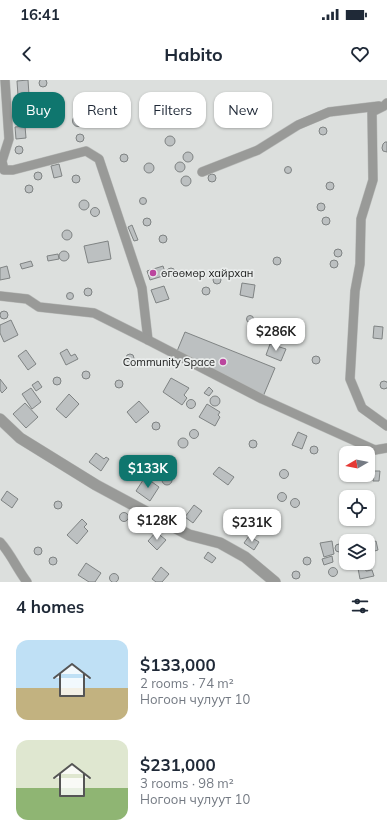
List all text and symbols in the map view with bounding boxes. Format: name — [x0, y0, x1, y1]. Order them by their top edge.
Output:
text: 16:41 — [20, 5, 60, 24]
icon: back — [16, 43, 38, 65]
text: Habito — [164, 43, 223, 66]
icon: heart — [349, 43, 371, 65]
chip: Buy — [12, 92, 65, 128]
chip: Rent — [73, 92, 131, 128]
chip: Filters — [139, 92, 206, 128]
chip: New — [214, 92, 272, 128]
place label: өгөөмөр хайрхан — [161, 266, 253, 280]
marker: өгөөмөр хайрхан — [148, 268, 158, 278]
pin: $286K — [248, 318, 304, 352]
text: $286K — [256, 323, 296, 339]
place label: Community Space — [123, 355, 215, 369]
marker: Community Space — [218, 357, 228, 367]
north arrow — [339, 446, 375, 482]
map controls — [339, 446, 375, 570]
pin: $133K — [120, 455, 176, 489]
text: $133K — [128, 460, 168, 476]
button: locate — [339, 490, 375, 526]
pin: $128K — [129, 507, 185, 541]
pin: $231K — [224, 509, 280, 543]
text: $128K — [137, 512, 177, 528]
text: $231K — [232, 514, 272, 530]
button: layers — [339, 534, 375, 570]
icon: filters — [349, 595, 371, 617]
text: 4 homes — [16, 596, 84, 617]
text: $133,000 — [140, 654, 216, 675]
icon: home — [48, 656, 96, 704]
text: 2 rooms · 74 m² — [140, 675, 234, 691]
text: Ногоон чулуут 10 — [140, 691, 250, 707]
text: $231,000 — [140, 754, 216, 775]
icon: home — [48, 756, 96, 804]
text: 3 rooms · 98 m² — [140, 775, 234, 791]
text: Ногоон чулуут 10 — [140, 791, 250, 807]

